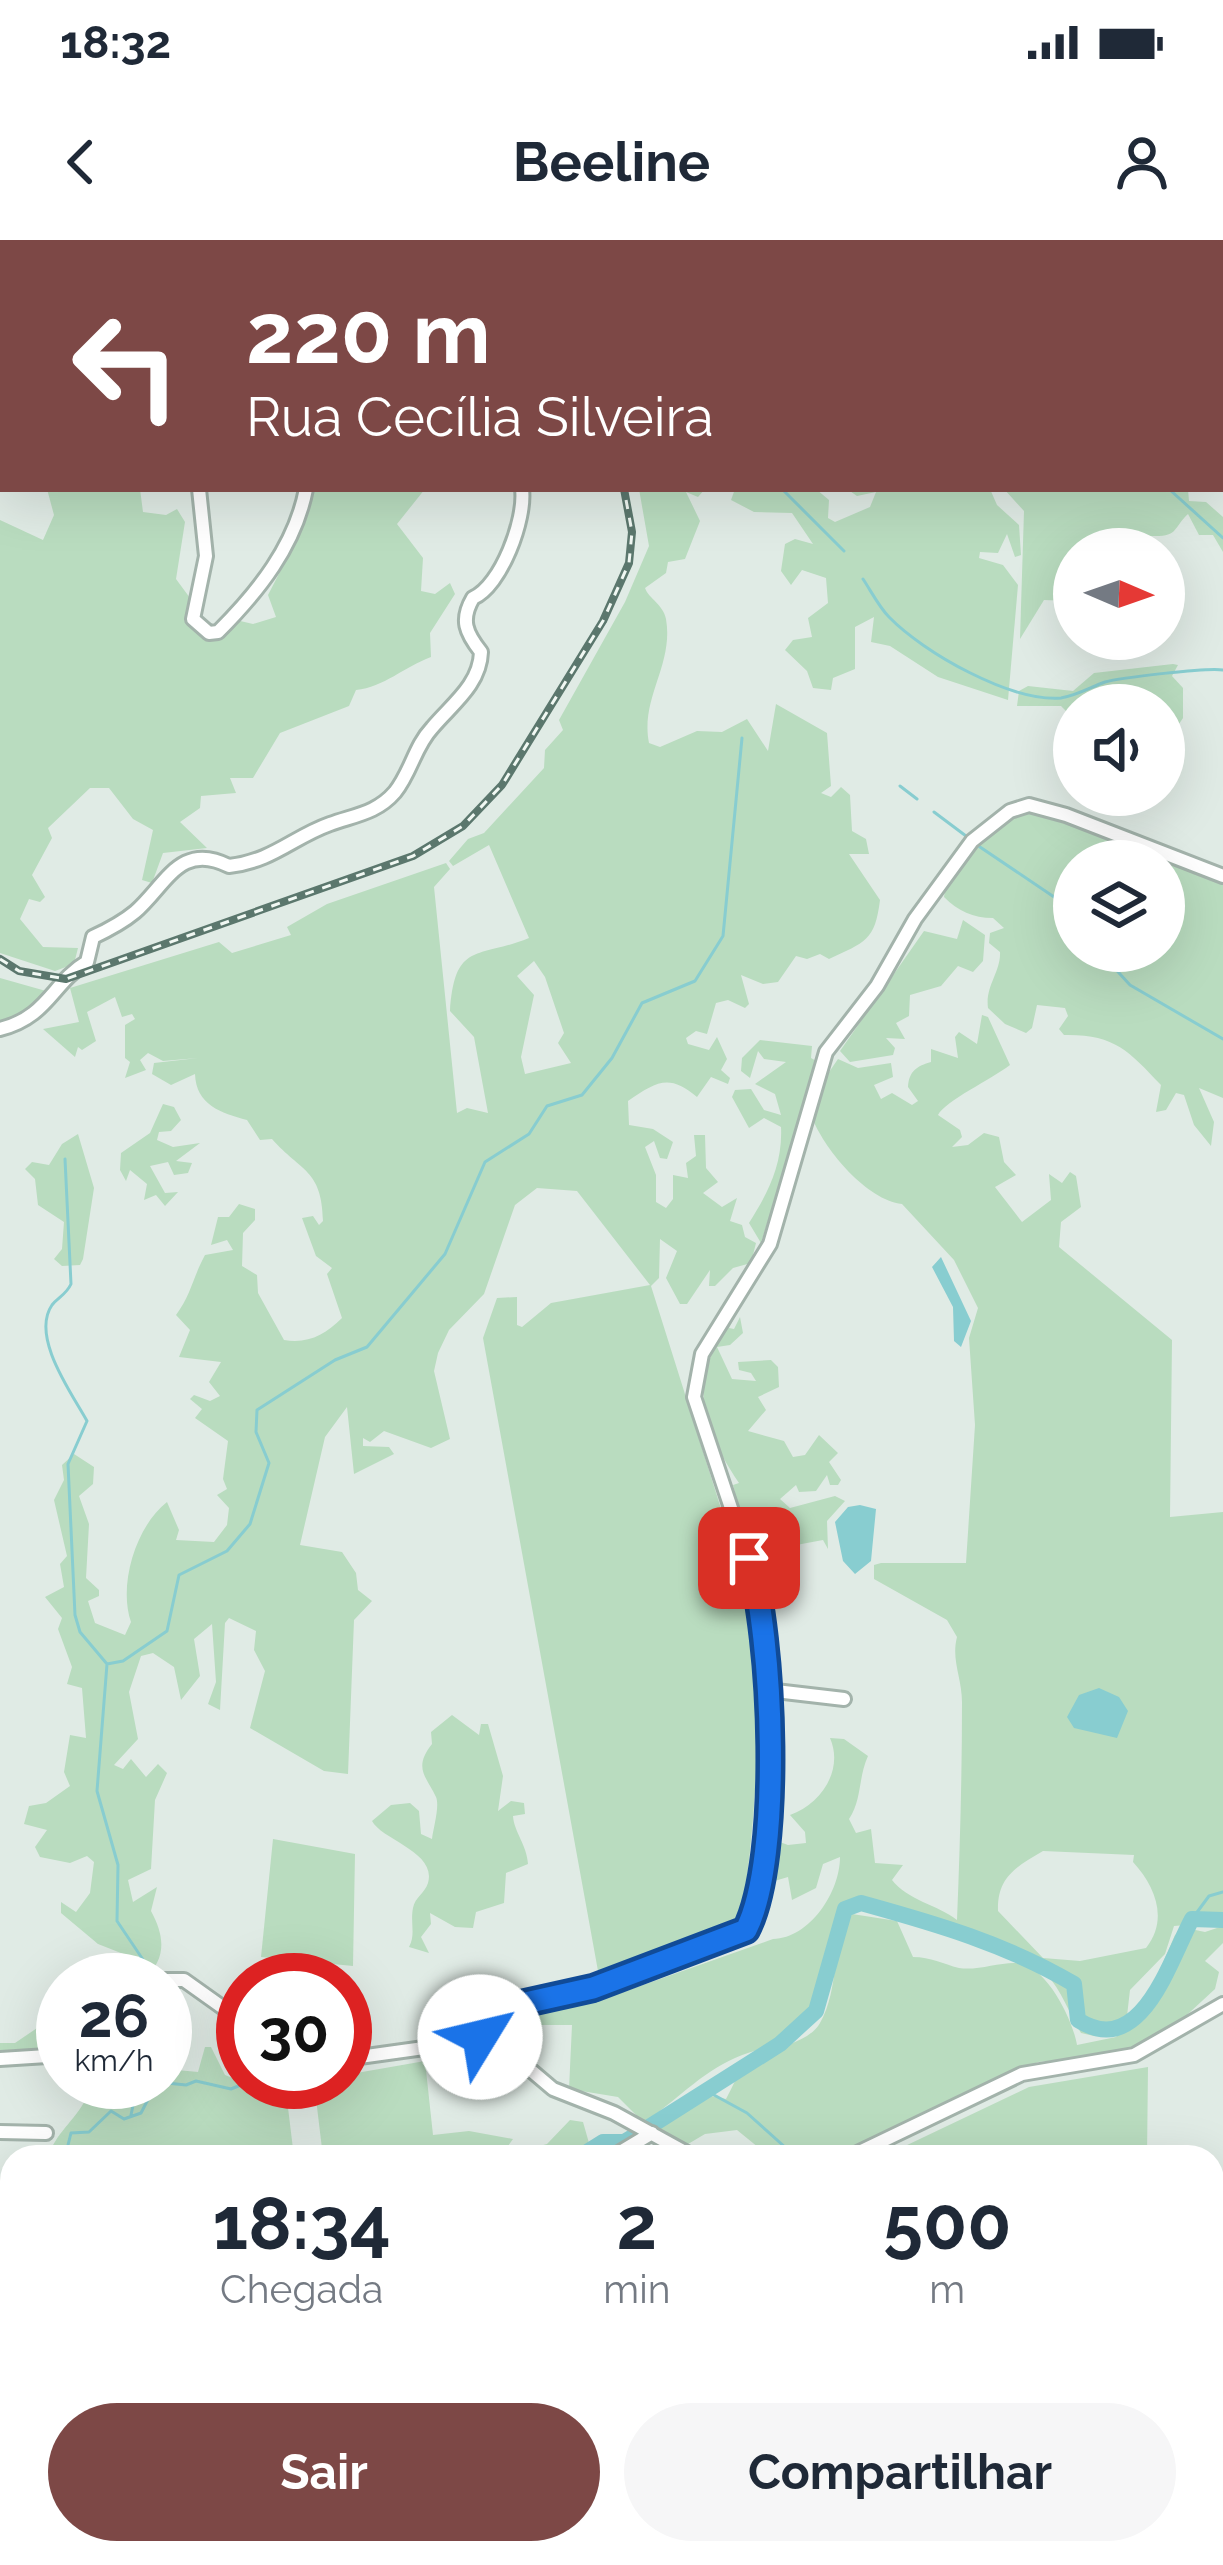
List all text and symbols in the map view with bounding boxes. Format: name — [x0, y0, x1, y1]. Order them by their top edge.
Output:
text: 18:32 — [60, 16, 171, 69]
icon: back — [48, 129, 114, 195]
icon: person — [1109, 129, 1175, 195]
text: Beeline — [513, 130, 710, 194]
text: 220 m — [246, 284, 491, 383]
icon: left — [48, 288, 204, 444]
text: Rua Cecília Silveira — [246, 385, 714, 449]
north arrow — [1053, 528, 1185, 660]
map controls — [1053, 528, 1185, 972]
button: sound — [1053, 684, 1185, 816]
button: layers — [1053, 840, 1185, 972]
pin — [698, 1507, 800, 1609]
icon: arrive — [716, 1525, 782, 1591]
speed limit sign: 30 — [216, 1953, 372, 2109]
position arrow — [417, 1974, 543, 2100]
text: 26 — [79, 1981, 149, 2051]
text: km/h — [74, 2043, 154, 2078]
text: 18:34 — [213, 2181, 391, 2266]
text: 2 — [617, 2181, 657, 2266]
text: 500 — [883, 2181, 1011, 2266]
text: Chegada — [220, 2266, 383, 2312]
text: min — [603, 2266, 670, 2312]
text: m — [929, 2266, 965, 2312]
button: Sair — [48, 2403, 600, 2541]
button: Compartilhar — [624, 2403, 1176, 2541]

